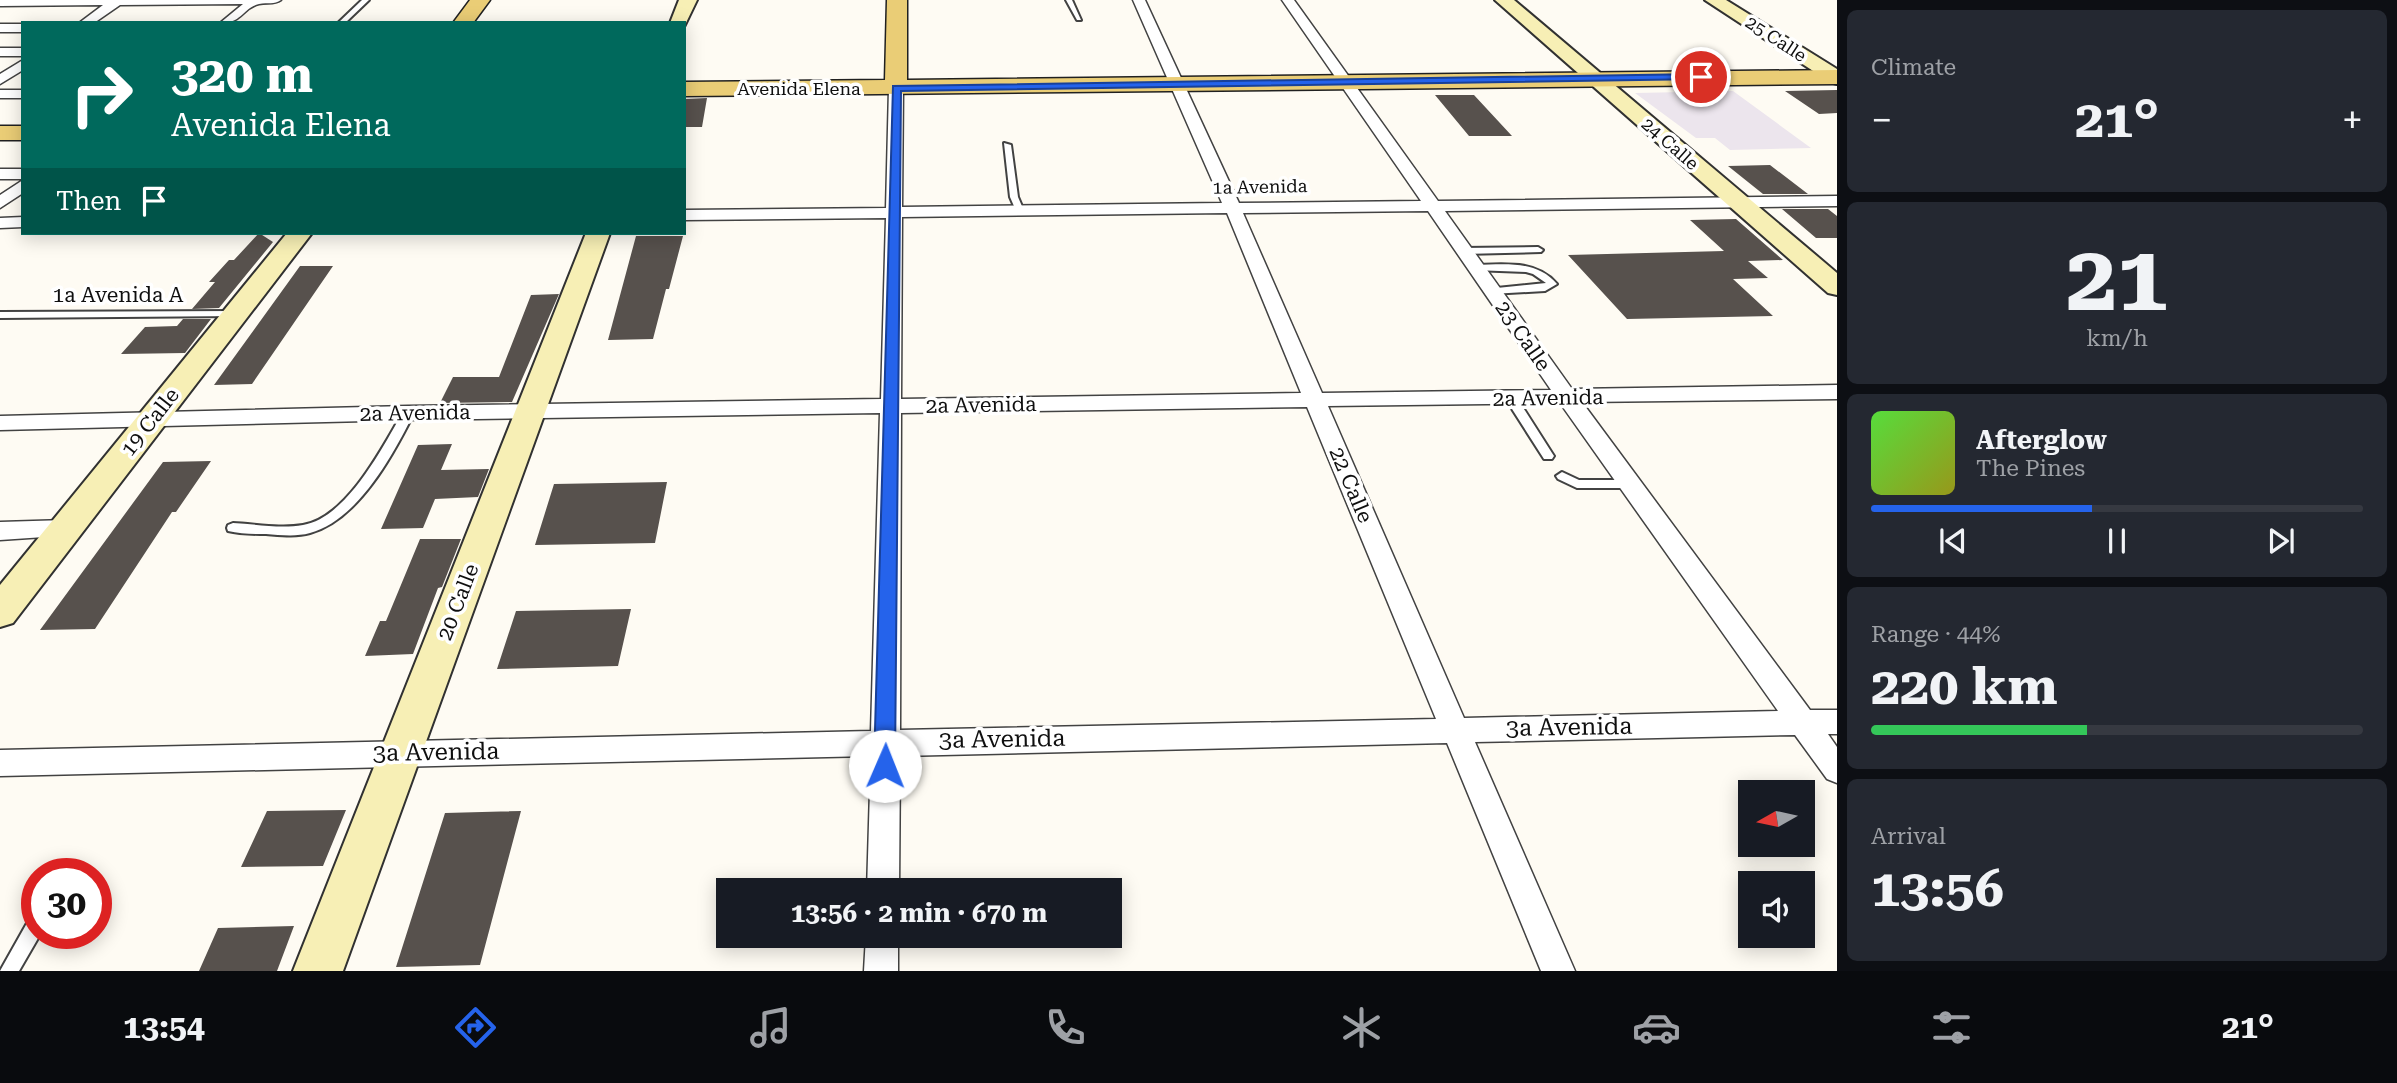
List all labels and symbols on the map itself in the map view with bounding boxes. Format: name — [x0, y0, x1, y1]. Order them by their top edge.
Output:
street label: 25 Calle — [1742, 11, 1811, 66]
pin — [1671, 47, 1731, 107]
street label: Avenida Elena — [737, 78, 861, 99]
street label: 24 Calle — [1638, 113, 1703, 174]
street label: 1a Avenida — [1212, 175, 1308, 198]
street label: 1a Avenida A — [53, 283, 184, 307]
street label: 23 Calle — [1490, 296, 1556, 376]
street label: 19 Calle — [116, 383, 184, 461]
street label: 2a Avenida — [1492, 385, 1604, 411]
street label: 2a Avenida — [925, 392, 1037, 418]
street label: 2a Avenida — [359, 400, 471, 426]
street label: 22 Calle — [1324, 444, 1378, 526]
street label: 20 Calle — [433, 560, 483, 644]
street label: 3a Avenida — [1505, 712, 1633, 742]
street label: 3a Avenida — [938, 724, 1066, 754]
position arrow — [848, 729, 922, 803]
street label: 3a Avenida — [372, 737, 500, 767]
north arrow — [1738, 780, 1815, 858]
speed limit sign: 30 — [21, 858, 112, 949]

